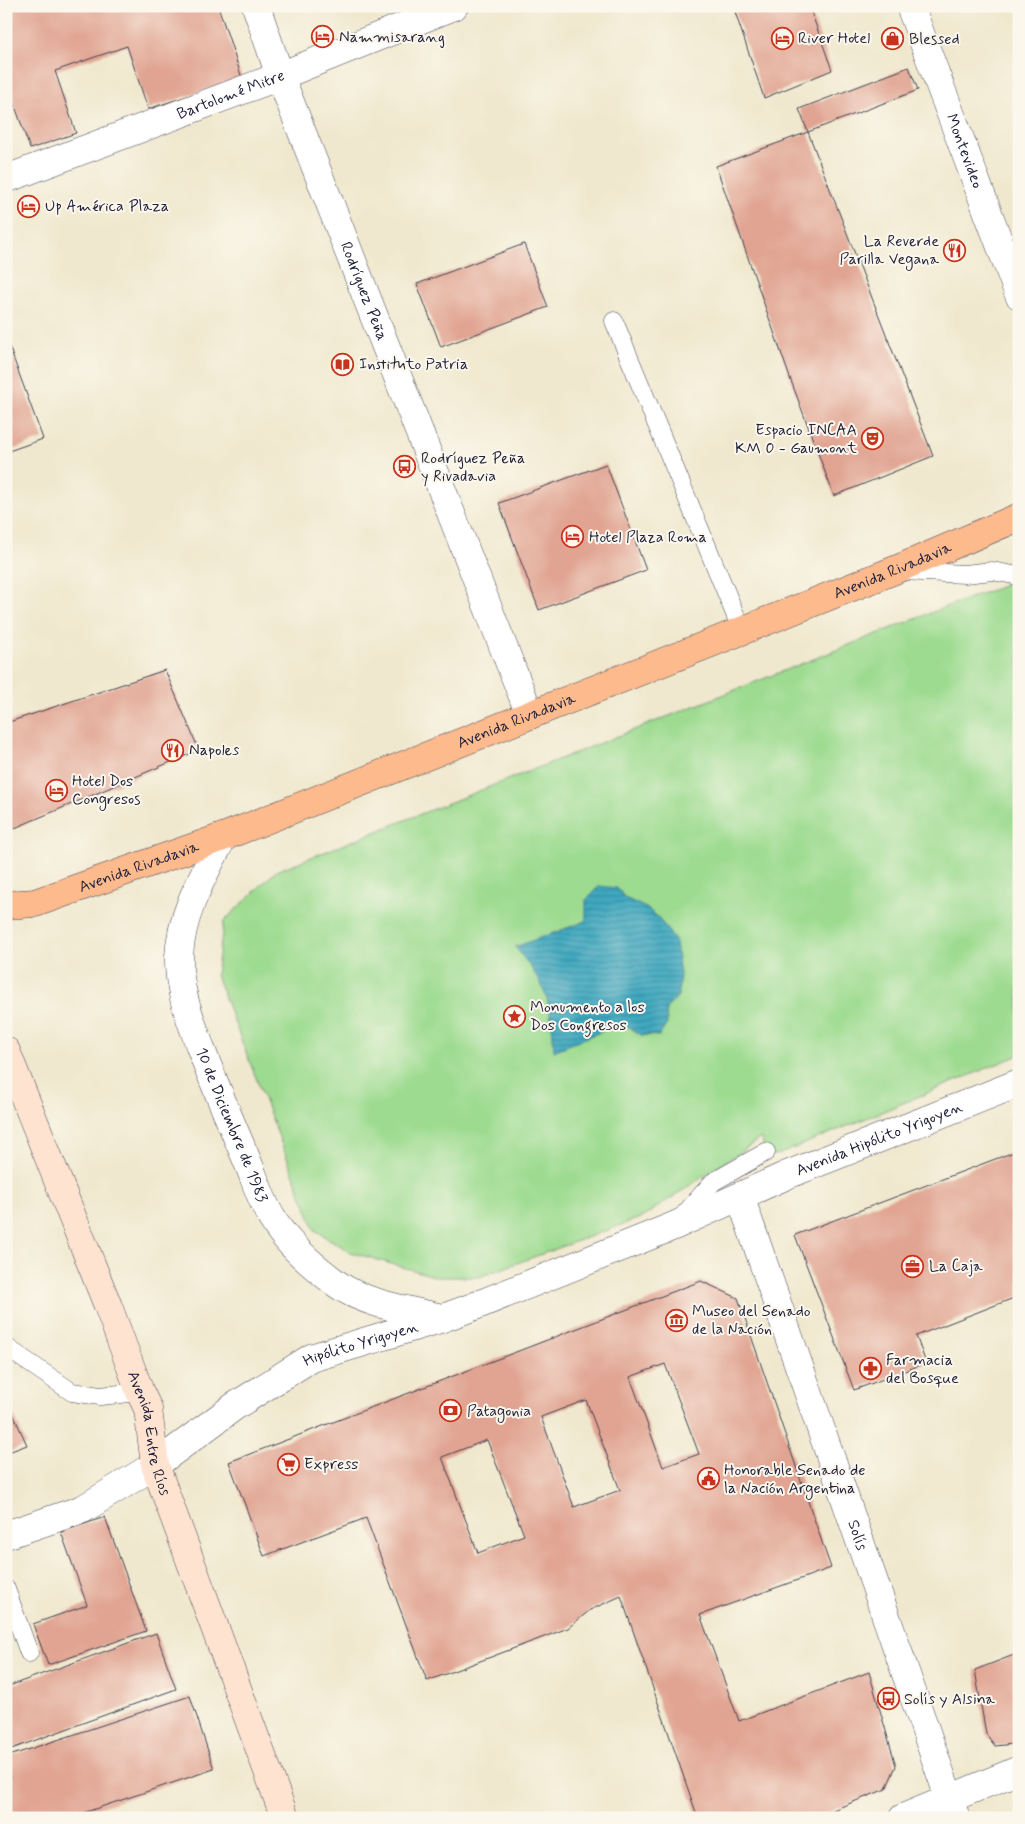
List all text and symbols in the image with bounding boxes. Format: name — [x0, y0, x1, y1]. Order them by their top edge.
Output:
hotel icon: Nammisarang — [311, 25, 335, 49]
hotel icon: River Hotel — [770, 26, 794, 50]
place label: Nammisarang — [339, 27, 445, 48]
shop icon: Blessed — [881, 27, 905, 51]
place label: River Hotel — [798, 28, 870, 49]
place label: Blessed — [909, 29, 960, 50]
street label: Bartolomé Mitre — [174, 65, 288, 124]
street label: Montevideo — [941, 111, 988, 191]
hotel icon: Up América Plaza — [17, 194, 41, 218]
place label: Up América Plaza — [45, 196, 169, 217]
place label: La Reverde Parilla Vegana — [840, 231, 939, 271]
restaurant icon: La Reverde Parilla Vegana — [943, 238, 967, 262]
street label: Rodríguez Peña — [335, 239, 393, 344]
library icon: Instituto Patria — [331, 352, 355, 376]
place label: Instituto Patria — [359, 354, 468, 375]
place label: Espacio INCAA KM 0 - Gaumont — [735, 420, 858, 459]
theatre icon: Espacio INCAA KM 0 - Gaumont — [861, 427, 885, 451]
place label: Rodríguez Peña y Rivadavia — [421, 448, 525, 487]
bus stop icon: Rodríguez Peña y Rivadavia — [393, 455, 417, 479]
hotel icon: Hotel Plaza Roma — [561, 525, 585, 549]
place label: Hotel Plaza Roma — [589, 527, 707, 548]
street label: Avenida Rivadavia — [830, 536, 955, 604]
street label: Avenida Rivadavia — [454, 687, 579, 753]
restaurant icon: Napoles — [161, 738, 185, 762]
place label: Napoles — [189, 740, 239, 761]
place label: Hotel Dos Congresos — [72, 771, 141, 811]
hotel icon: Hotel Dos Congresos — [44, 778, 68, 802]
street label: Avenida Rivadavia — [76, 836, 202, 897]
place label: Monumento a los Dos Congresos — [530, 997, 645, 1037]
place icon: Monumento a los Dos Congresos — [502, 1004, 526, 1028]
street label: 10 de Diciembre de 1983 — [191, 1044, 273, 1205]
street label: Avenida Hipólito Yrigoyen — [793, 1096, 966, 1181]
office icon: La Caja — [901, 1254, 925, 1278]
place label: La Caja — [929, 1256, 983, 1277]
place label: Museo del Senado de la Nación — [692, 1301, 811, 1340]
museum icon: Museo del Senado de la Nación — [664, 1308, 688, 1332]
street label: Hipólito Yrigoyen — [299, 1316, 421, 1371]
place label: Farmacia del Bosque — [886, 1350, 959, 1389]
pharmacy icon: Farmacia del Bosque — [858, 1357, 882, 1381]
street label: Avenida Entre Ríos — [123, 1368, 176, 1499]
bank icon: Patagonia — [439, 1399, 463, 1423]
place label: Patagonia — [467, 1401, 531, 1423]
supermarket icon: Express — [276, 1452, 300, 1476]
place label: Express — [304, 1454, 358, 1475]
place label: Honorable Senado de la Nación Argentina — [724, 1460, 865, 1500]
public building icon: Honorable Senado de la Nación Argentina — [696, 1467, 720, 1491]
street label: Solís — [843, 1517, 873, 1553]
bus stop icon: Solís y Alsina — [876, 1687, 900, 1711]
place label: Solís y Alsina — [904, 1689, 995, 1710]

